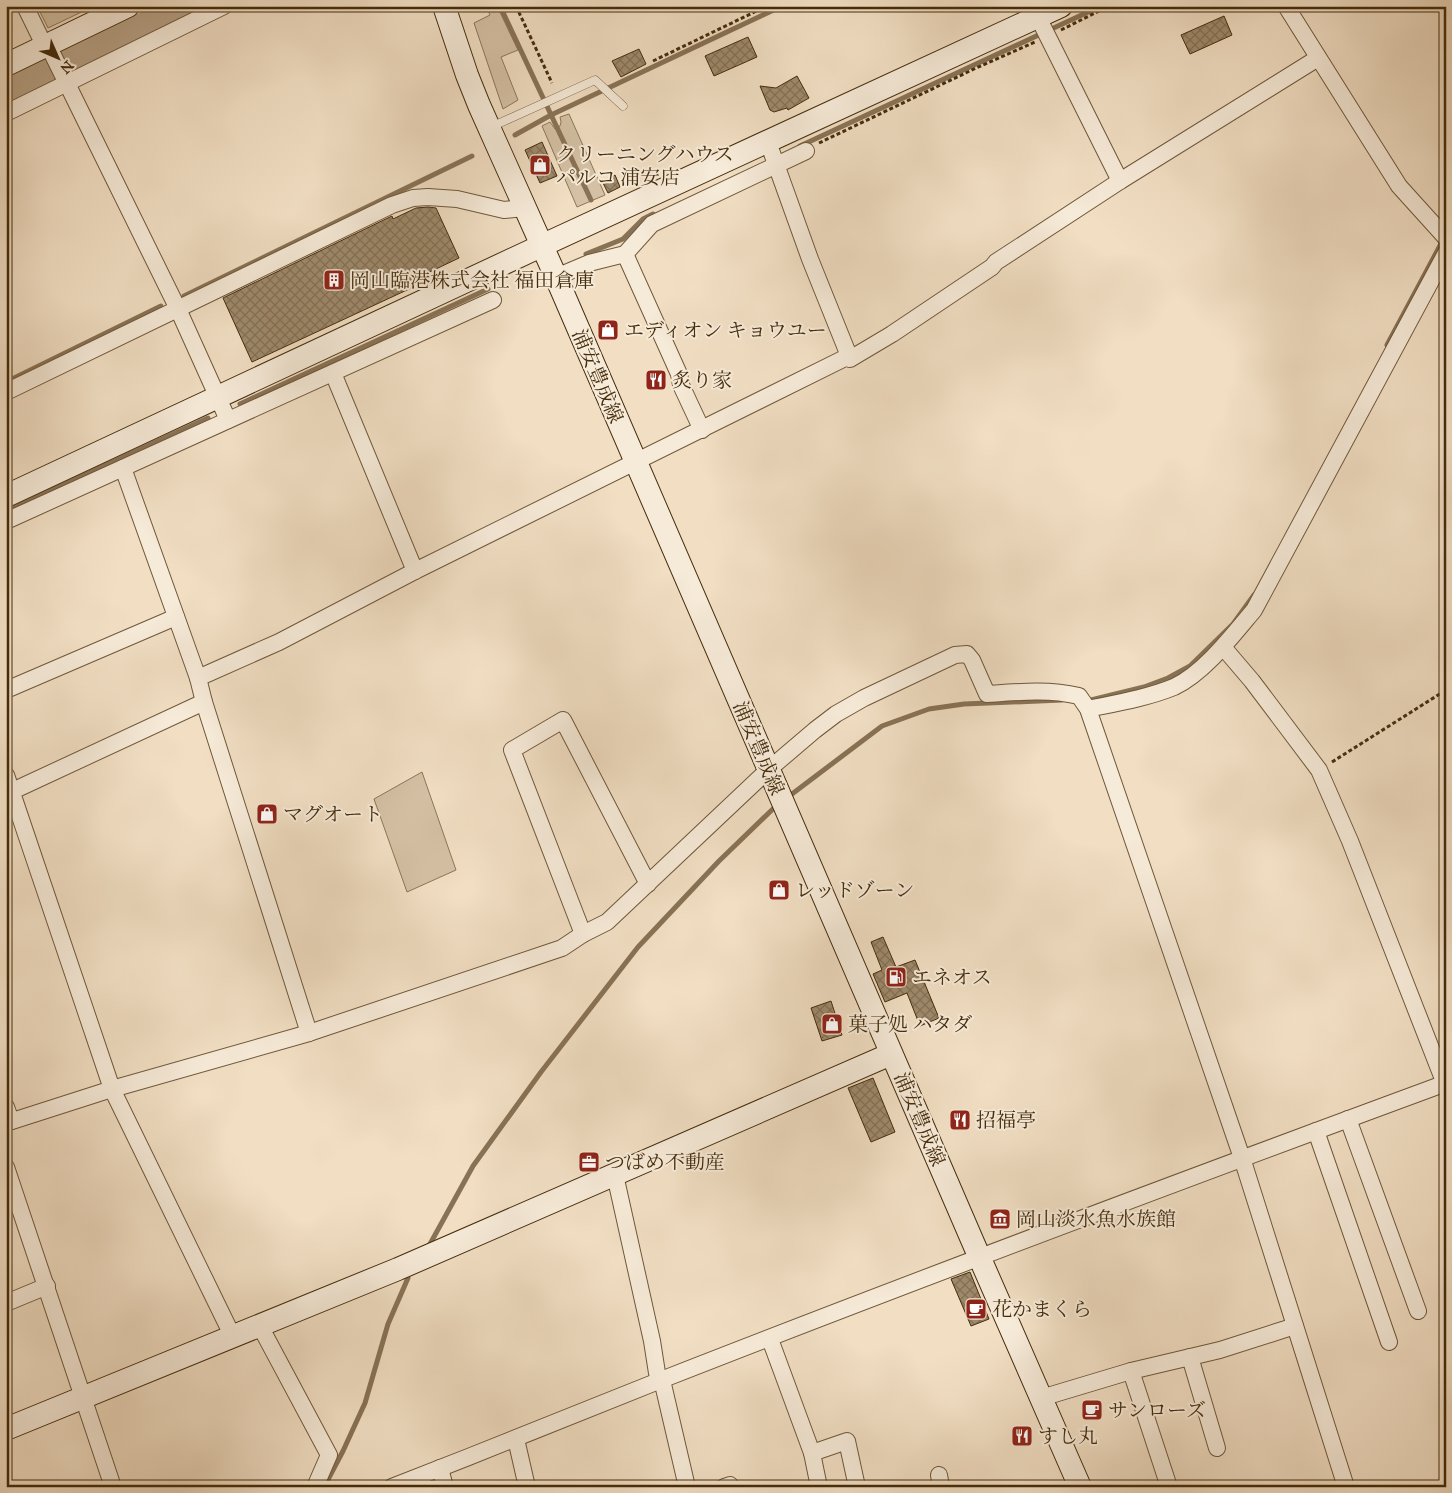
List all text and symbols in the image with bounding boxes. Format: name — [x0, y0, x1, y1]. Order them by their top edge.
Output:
north arrow — [32, 32, 82, 82]
text: N — [57, 57, 77, 77]
place label: クリーニングハウス パルコ 浦安店 — [556, 142, 734, 189]
shop icon: クリーニングハウス パルコ 浦安店 — [528, 153, 552, 177]
building icon: 岡山臨港株式会社 福田倉庫 — [322, 268, 346, 292]
place label: 岡山臨港株式会社 福田倉庫 — [350, 268, 594, 292]
shop icon: エディオン キョウユー — [596, 318, 620, 342]
place label: エディオン キョウユー — [624, 318, 827, 342]
street label: 浦安豊成線 — [567, 325, 629, 427]
restaurant icon: 炙り家 — [644, 368, 668, 392]
place label: 炙り家 — [672, 368, 732, 392]
street label: 浦安豊成線 — [728, 697, 790, 799]
shop icon: マグオート — [255, 802, 279, 826]
place label: マグオート — [283, 802, 383, 826]
shop icon: レッドゾーン — [767, 878, 791, 902]
place label: レッドゾーン — [795, 878, 914, 902]
fuel station icon: エネオス — [884, 965, 908, 989]
place label: エネオス — [912, 965, 992, 989]
shop icon: 菓子処 ハタダ — [820, 1012, 844, 1036]
place label: 菓子処 ハタダ — [848, 1012, 972, 1036]
street label: 浦安豊成線 — [889, 1068, 951, 1170]
restaurant icon: 招福亭 — [948, 1108, 972, 1132]
place label: 招福亭 — [976, 1108, 1036, 1132]
office icon: つばめ不動産 — [577, 1150, 601, 1174]
place label: つばめ不動産 — [605, 1150, 725, 1174]
museum icon: 岡山淡水魚水族館 — [988, 1207, 1012, 1231]
place label: 岡山淡水魚水族館 — [1016, 1207, 1176, 1231]
cafe icon: 花かまくら — [964, 1297, 988, 1321]
place label: 花かまくら — [992, 1297, 1092, 1321]
cafe icon: サンローズ — [1080, 1398, 1104, 1422]
place label: サンローズ — [1108, 1398, 1206, 1422]
restaurant icon: すし丸 — [1010, 1424, 1034, 1448]
place label: すし丸 — [1038, 1424, 1098, 1448]

